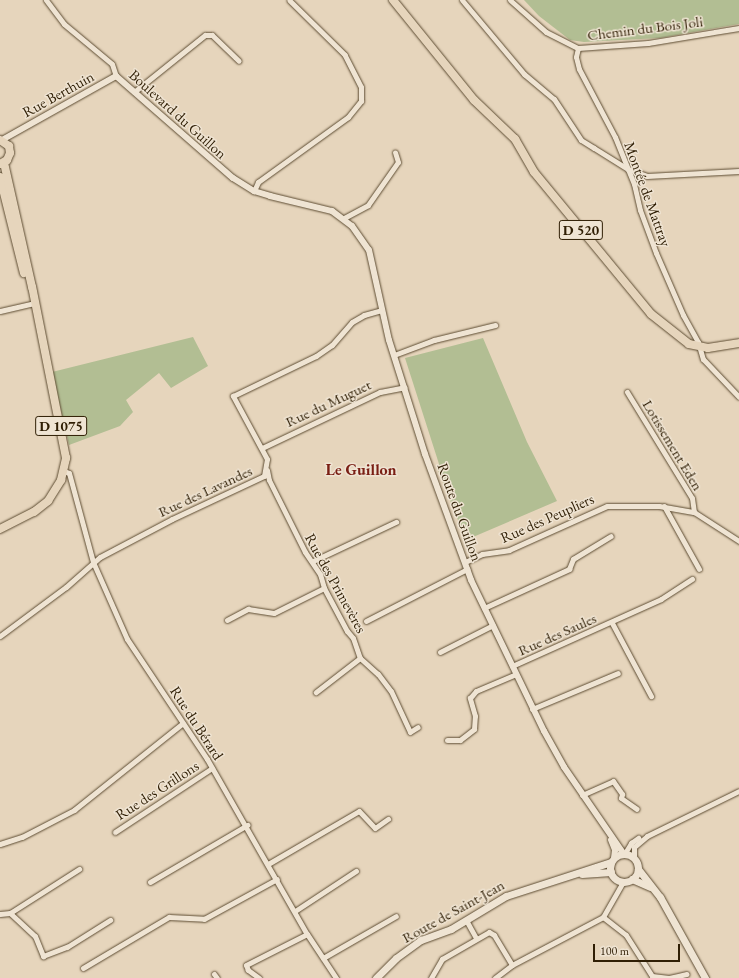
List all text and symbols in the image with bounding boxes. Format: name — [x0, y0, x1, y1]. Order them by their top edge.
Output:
street label: Chemin du Bois Joli — [586, 12, 704, 44]
street label: Boulevard du Guillon — [126, 65, 230, 163]
street label: Rue Berthuin — [19, 67, 97, 121]
street label: Montée de Mattray — [621, 139, 675, 249]
road number: D 520 — [558, 218, 604, 242]
street label: Rue du Muguet — [282, 375, 374, 431]
street label: Lotissement Eden — [639, 396, 707, 494]
road number: D 1075 — [35, 414, 87, 438]
district label: Le Guillon — [325, 460, 397, 480]
street label: Route du Guillon — [434, 460, 486, 564]
street label: Rue des Lavandes — [155, 461, 255, 521]
street label: Rue des Peupliers — [497, 489, 597, 547]
street label: Rue des Primevères — [301, 530, 371, 636]
street label: Rue des Saules — [515, 609, 599, 659]
street label: Rue du Bérard — [167, 683, 227, 763]
street label: Rue des Grillons — [112, 756, 202, 824]
street label: Route de Saint-Jean — [399, 875, 507, 947]
scale bar — [595, 936, 682, 962]
text: 100 m — [600, 943, 629, 959]

